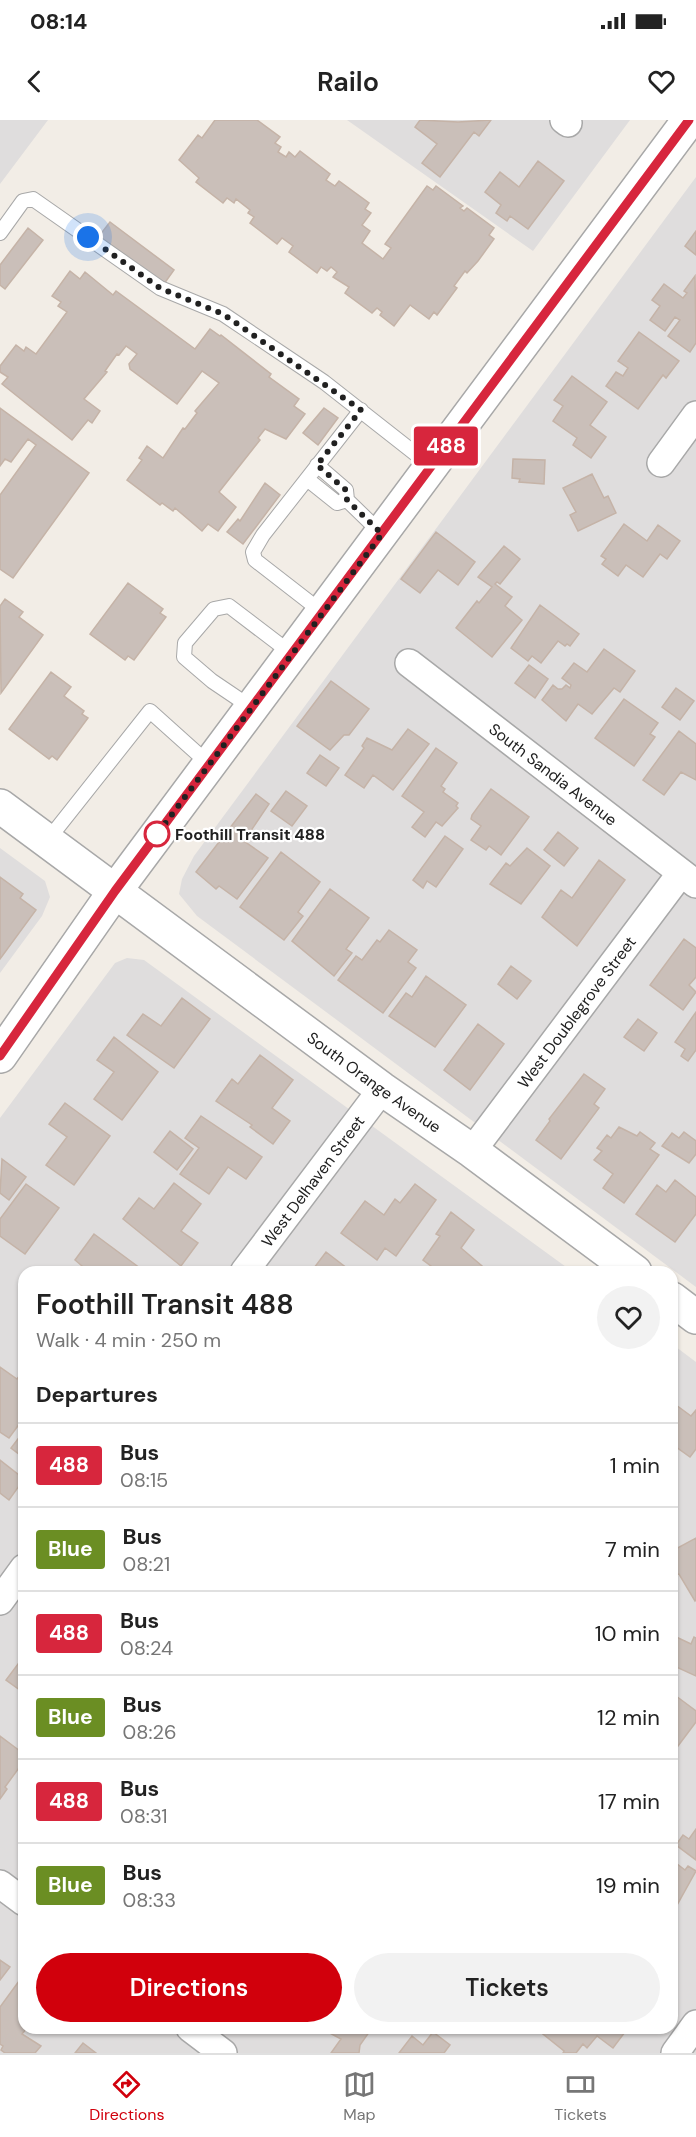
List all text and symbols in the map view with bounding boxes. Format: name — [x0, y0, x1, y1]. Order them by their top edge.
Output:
text: 08:14 — [30, 7, 87, 36]
text: Railo — [317, 64, 379, 99]
icon: back — [18, 65, 51, 98]
icon: heart — [645, 65, 678, 98]
your location — [73, 222, 103, 252]
line badge: 488 — [412, 426, 480, 466]
text: 488 — [426, 432, 466, 460]
street label: South Sandia Avenue — [485, 718, 621, 830]
marker: Foothill Transit 488 — [144, 821, 170, 847]
place label: Foothill Transit 488 — [175, 824, 325, 845]
street label: West Doublegrove Street — [513, 932, 641, 1092]
street label: South Orange Avenue — [303, 1027, 445, 1138]
street label: West Delhaven Street — [257, 1111, 369, 1251]
text: Foothill Transit 488 — [36, 1286, 294, 1323]
button: heart — [597, 1286, 660, 1349]
text: Walk · 4 min · 250 m — [36, 1327, 221, 1353]
text: Departures — [36, 1380, 158, 1409]
text: Bus — [120, 1438, 159, 1467]
text: 488 — [49, 1451, 89, 1479]
text: 1 min — [610, 1451, 660, 1480]
text: 08:15 — [120, 1467, 168, 1493]
text: Bus — [123, 1522, 162, 1551]
text: Blue — [48, 1535, 93, 1563]
text: 7 min — [605, 1535, 660, 1564]
text: 08:21 — [123, 1551, 170, 1577]
text: Bus — [120, 1606, 159, 1635]
text: 488 — [49, 1619, 89, 1647]
text: 10 min — [595, 1619, 660, 1648]
text: 08:24 — [120, 1635, 173, 1661]
text: Bus — [123, 1690, 162, 1719]
text: Blue — [48, 1703, 93, 1731]
text: 12 min — [597, 1703, 660, 1732]
text: 08:26 — [123, 1719, 177, 1745]
text: Bus — [120, 1774, 159, 1803]
text: 488 — [49, 1787, 89, 1815]
text: 17 min — [598, 1787, 660, 1816]
text: 08:31 — [120, 1803, 168, 1829]
text: Bus — [123, 1858, 162, 1887]
text: Blue — [48, 1871, 93, 1899]
text: 19 min — [596, 1871, 660, 1900]
text: 08:33 — [123, 1887, 176, 1913]
button: Directions — [36, 1953, 342, 2022]
button: Tickets — [354, 1953, 660, 2022]
tab: Directions — [89, 2068, 164, 2125]
tab: Map — [343, 2068, 376, 2125]
tab: Tickets — [554, 2068, 607, 2125]

